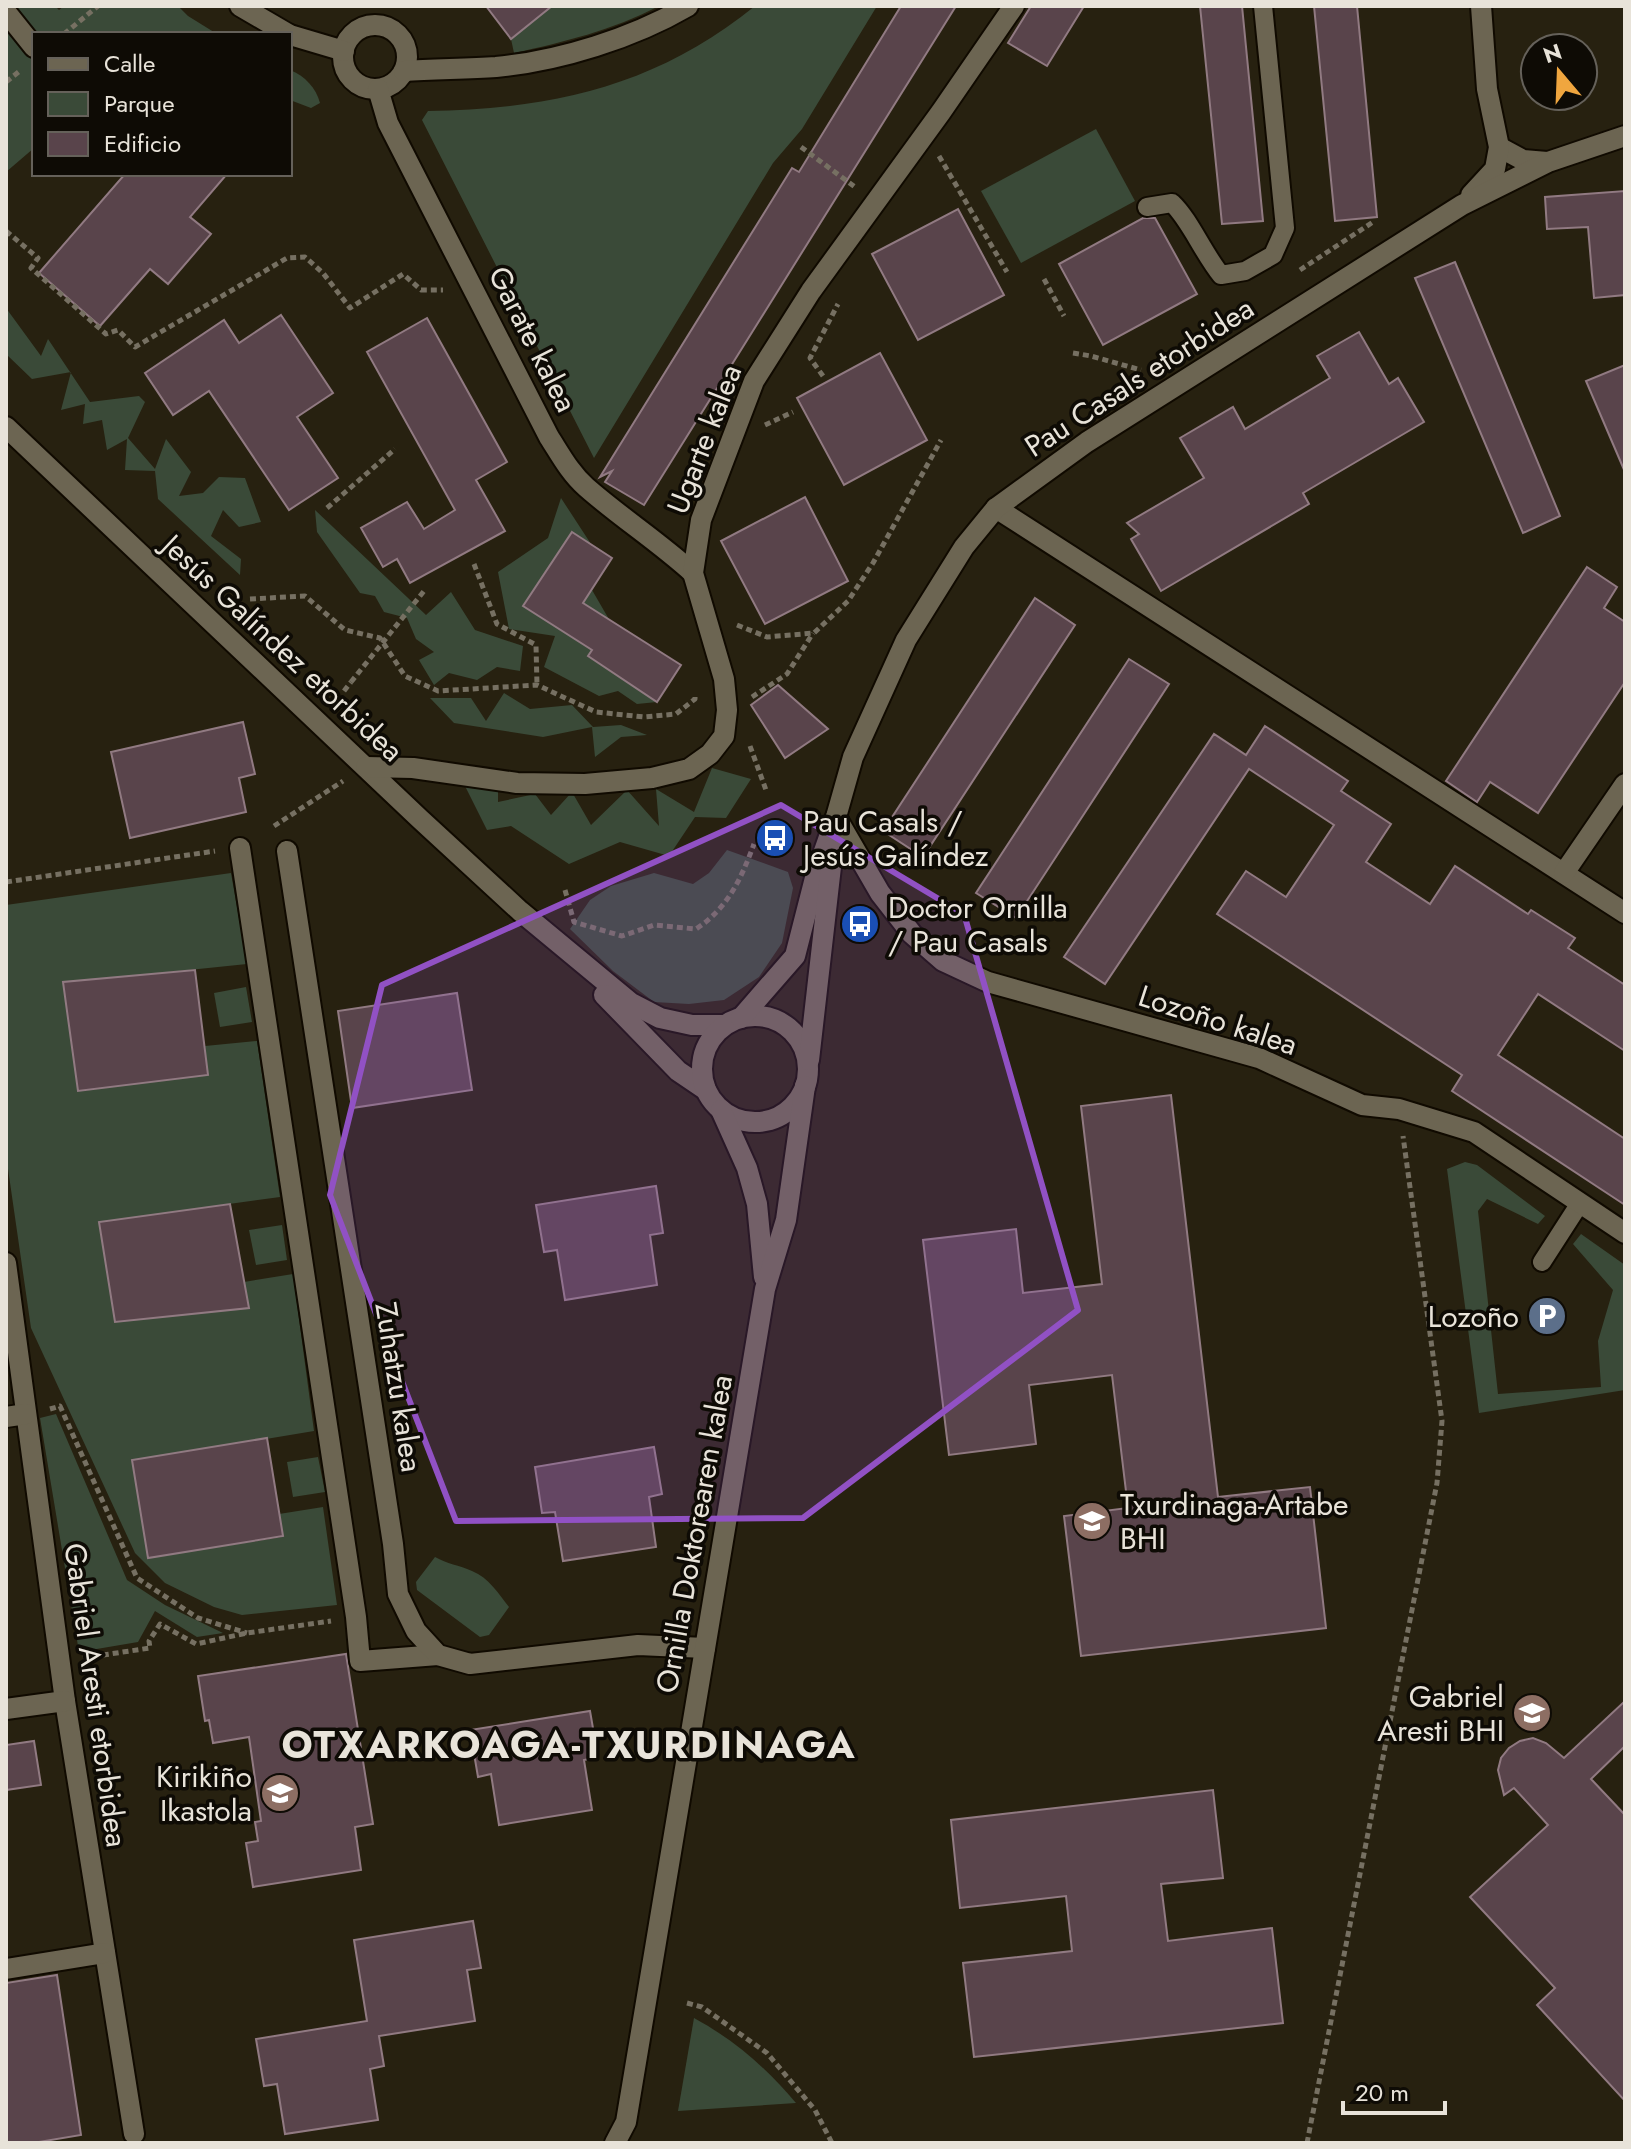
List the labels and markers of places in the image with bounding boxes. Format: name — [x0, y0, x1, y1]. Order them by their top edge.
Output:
place label: Pau Casals / Jesús Galíndez — [799, 800, 989, 877]
bus stop icon: Pau Casals / Jesús Galíndez — [754, 817, 796, 859]
place label: Doctor Ornilla / Pau Casals — [888, 886, 1068, 963]
bus stop icon: Doctor Ornilla / Pau Casals — [839, 903, 881, 945]
place label: Lozoño — [1428, 1295, 1519, 1338]
parking icon: Lozoño — [1526, 1295, 1568, 1337]
place label: Txurdinaga-Artabe BHI — [1120, 1483, 1349, 1560]
school or university icon: Txurdinaga-Artabe BHI — [1071, 1500, 1113, 1542]
place label: Gabriel Aresti BHI — [1377, 1675, 1504, 1752]
school or university icon: Gabriel Aresti BHI — [1511, 1692, 1553, 1734]
place label: Kirikiño Ikastola — [156, 1755, 252, 1832]
school or university icon: Kirikiño Ikastola — [259, 1772, 301, 1814]

